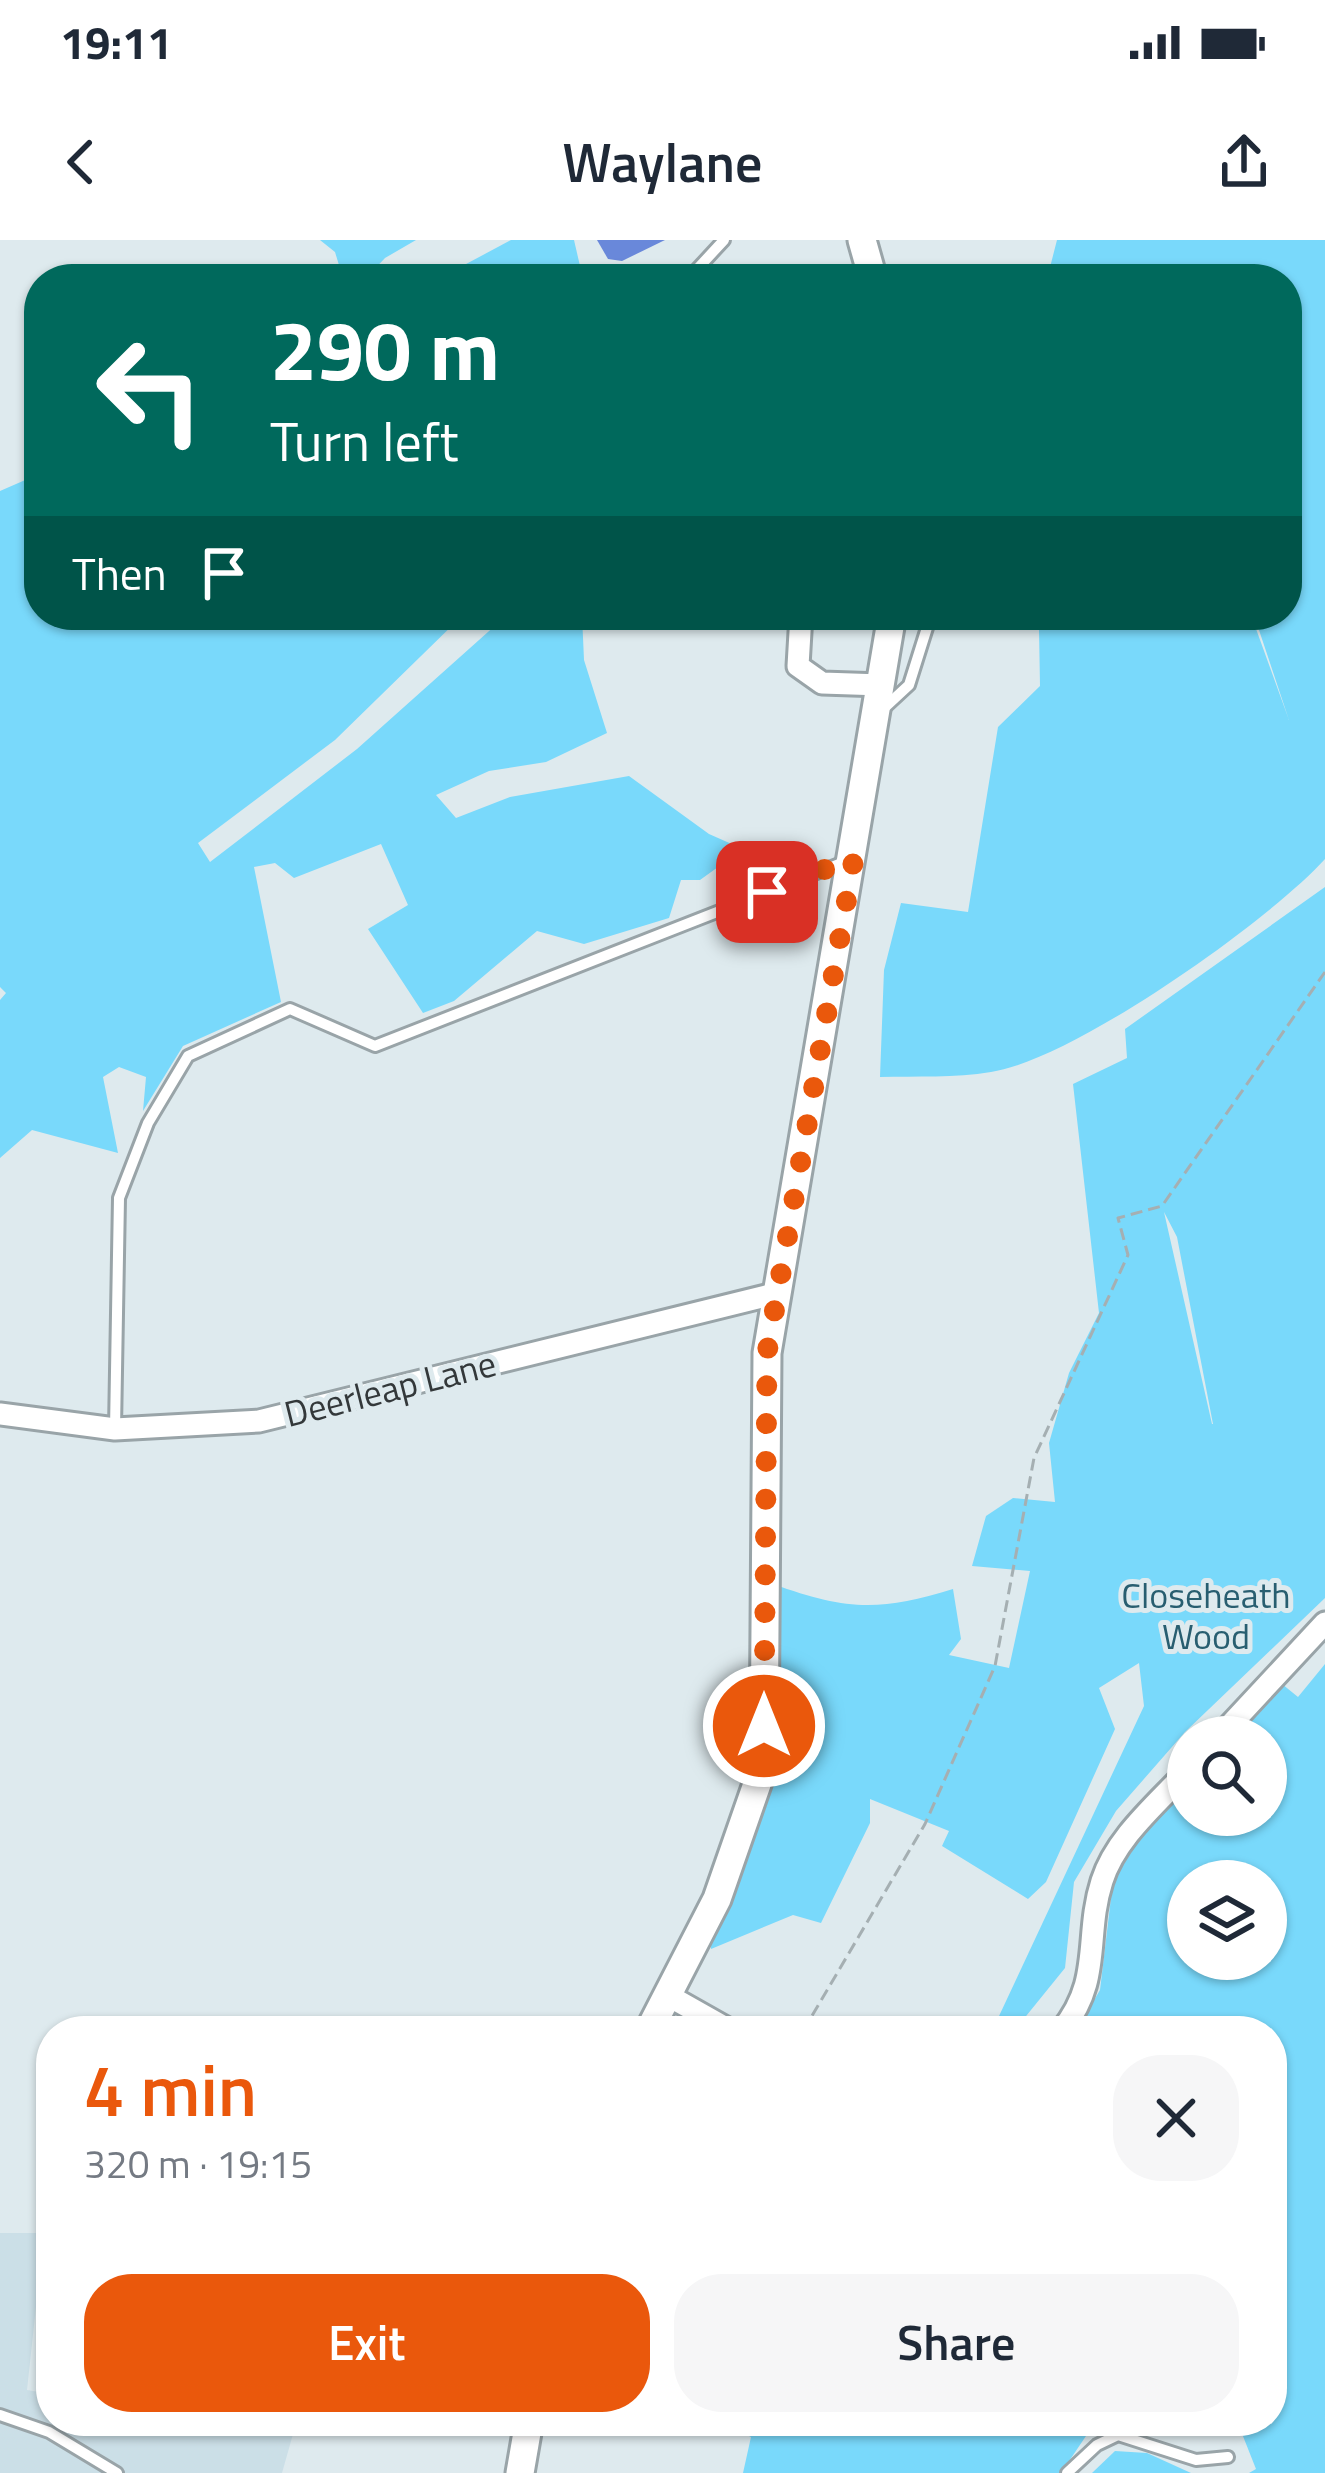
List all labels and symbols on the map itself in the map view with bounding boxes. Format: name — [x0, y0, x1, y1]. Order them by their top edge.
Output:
pin — [716, 841, 818, 943]
street label: Deerleap Lane — [278, 1335, 502, 1441]
park label: Closeheath Wood — [1121, 1567, 1291, 1663]
position arrow — [701, 1663, 827, 1789]

